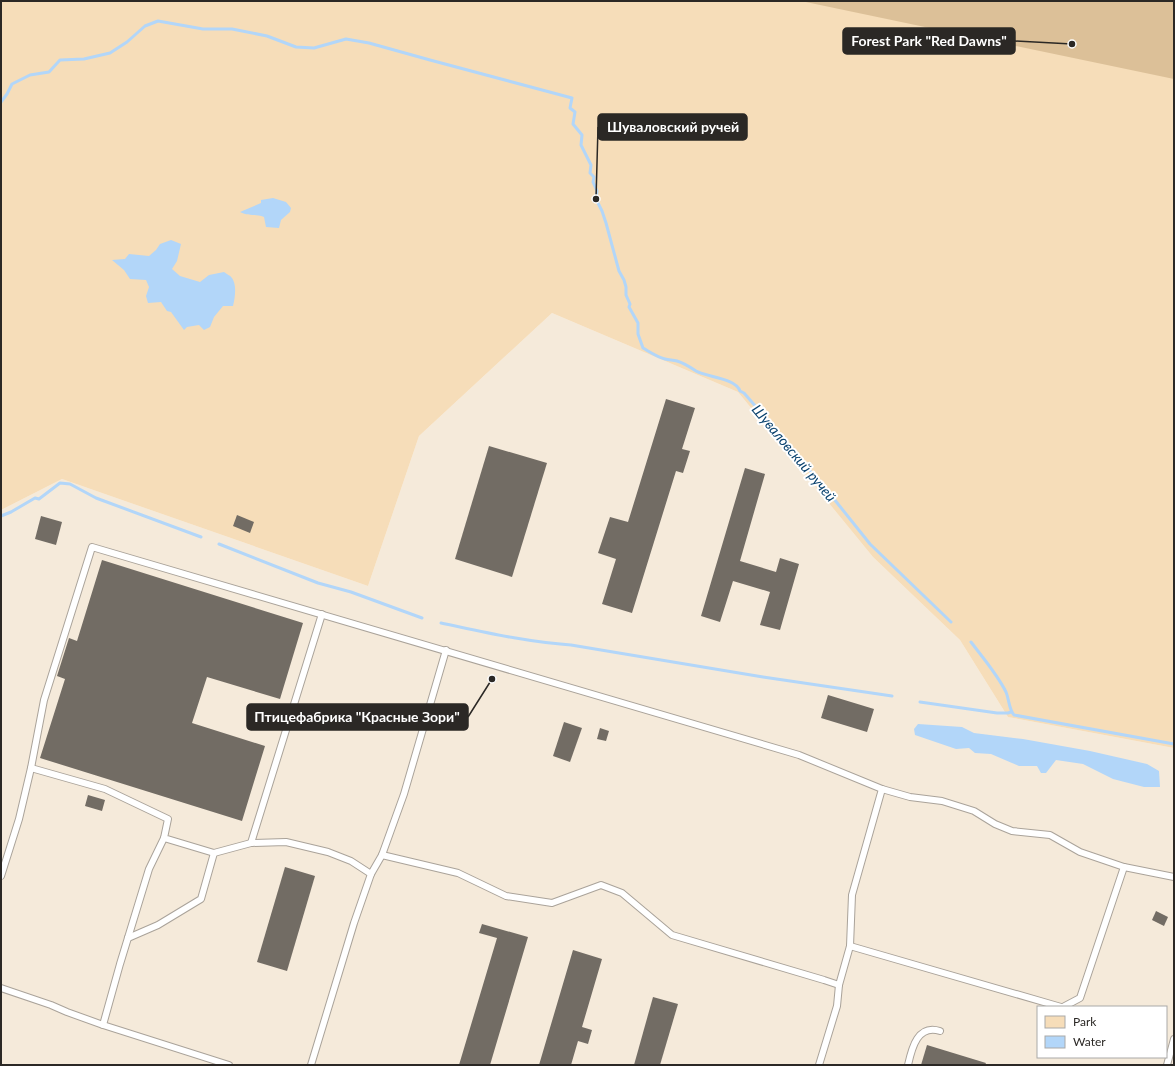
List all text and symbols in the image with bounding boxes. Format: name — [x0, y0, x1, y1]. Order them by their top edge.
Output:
callout: Forest Park "Red Dawns" — [843, 28, 1015, 54]
text: Forest Park "Red Dawns" — [851, 32, 1007, 49]
callout: Шуваловский ручей — [598, 114, 747, 140]
text: Шуваловский ручей — [607, 118, 739, 135]
water label: Шуваловский ручей — [749, 401, 840, 505]
callout: Птицефабрика "Красные Зори" — [247, 704, 468, 730]
text: Птицефабрика "Красные Зори" — [254, 708, 460, 725]
legend — [1037, 1006, 1167, 1058]
text: Park — [1073, 1014, 1097, 1029]
text: Water — [1073, 1034, 1106, 1049]

